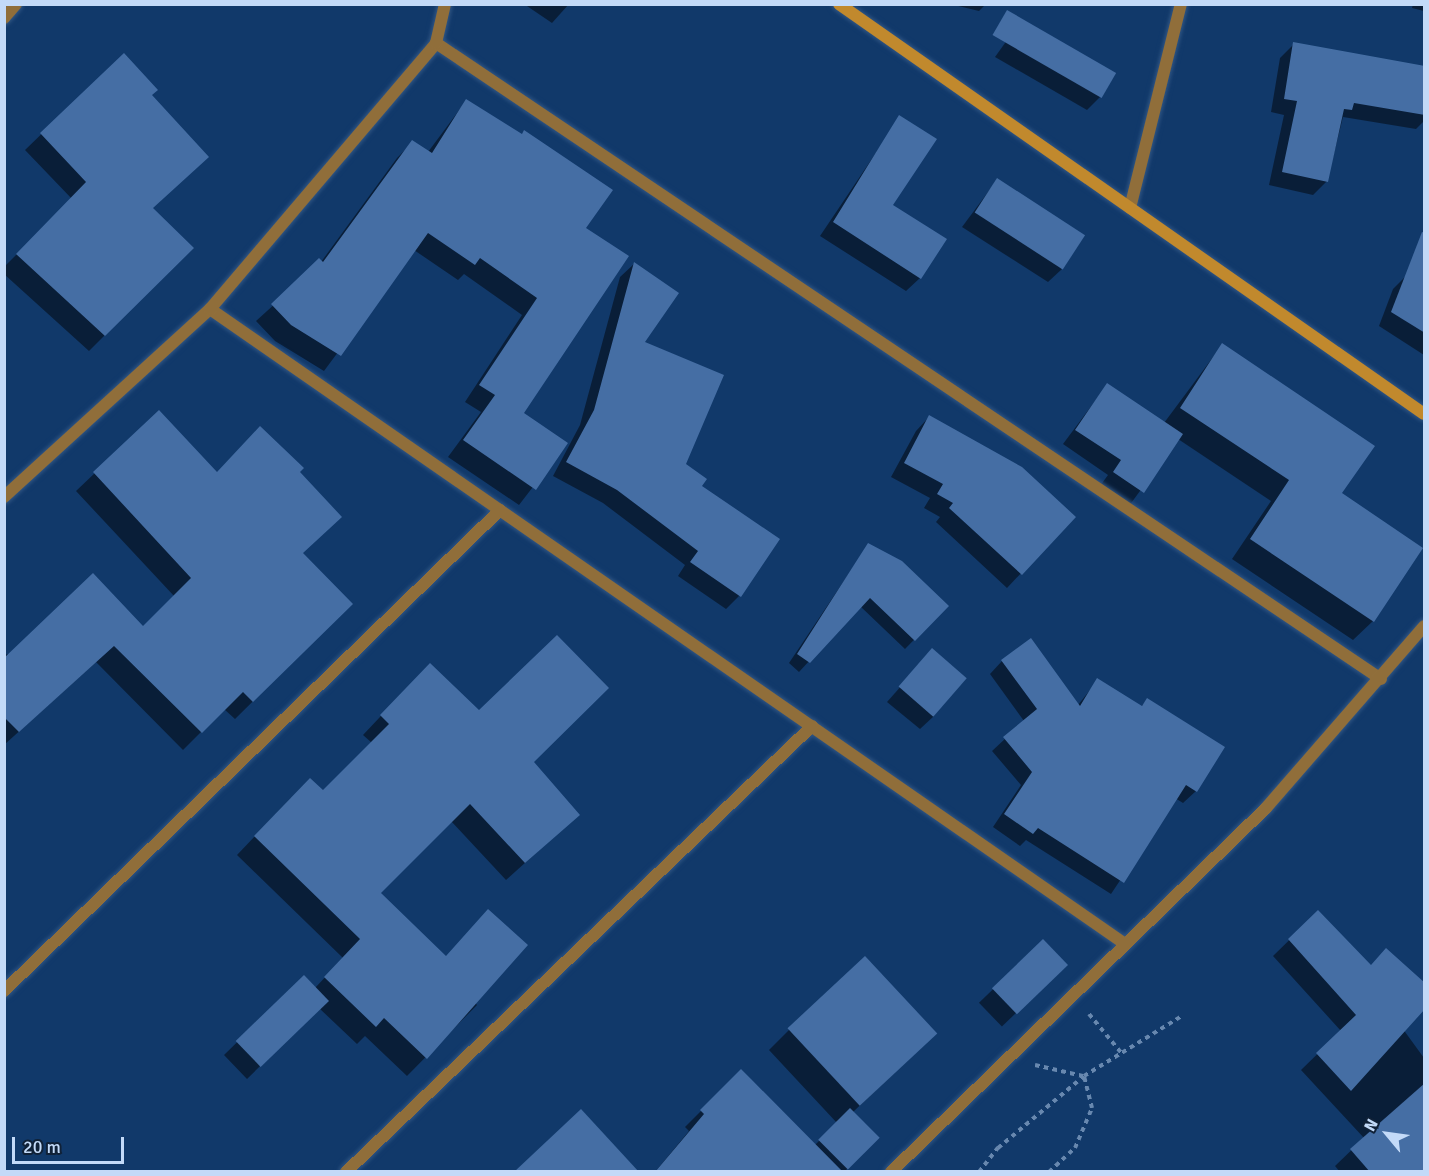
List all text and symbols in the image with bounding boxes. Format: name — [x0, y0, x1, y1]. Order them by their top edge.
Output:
north arrow — [1357, 1104, 1417, 1164]
text: N — [1360, 1116, 1383, 1135]
scale bar — [15, 1125, 128, 1163]
text: 20 m — [23, 1136, 61, 1158]

